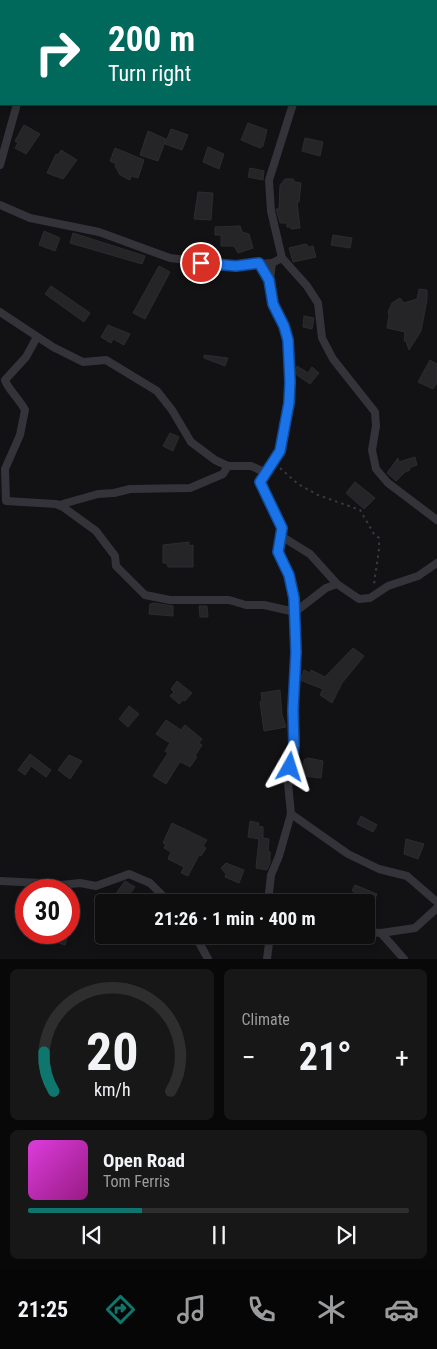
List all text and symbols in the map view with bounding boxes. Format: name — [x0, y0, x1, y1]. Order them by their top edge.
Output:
text: 200 m — [108, 19, 195, 60]
icon: right — [25, 20, 90, 85]
text: Turn right — [108, 61, 191, 86]
pin — [180, 242, 222, 284]
icon: arrive — [187, 249, 215, 277]
position arrow — [263, 740, 315, 792]
speed limit sign: 30 — [15, 879, 80, 944]
text: 21:26 · 1 min · 400 m — [154, 907, 316, 930]
text: Climate — [242, 1010, 290, 1029]
text: 20 — [85, 1022, 138, 1083]
text: 21° — [299, 1035, 352, 1079]
text: − — [242, 1041, 256, 1074]
text: + — [395, 1041, 409, 1074]
text: km/h — [93, 1079, 130, 1100]
text: Open Road — [103, 1149, 185, 1172]
text: Tom Ferris — [103, 1172, 170, 1191]
icon: previous — [78, 1221, 106, 1249]
icon: pause — [205, 1221, 233, 1249]
icon: next — [332, 1221, 360, 1249]
icon: directions — [103, 1292, 138, 1327]
icon: music — [174, 1292, 209, 1327]
icon: phone — [244, 1292, 279, 1327]
icon: climate — [314, 1292, 349, 1327]
icon: car — [384, 1292, 419, 1327]
text: 21:25 — [18, 1297, 68, 1322]

